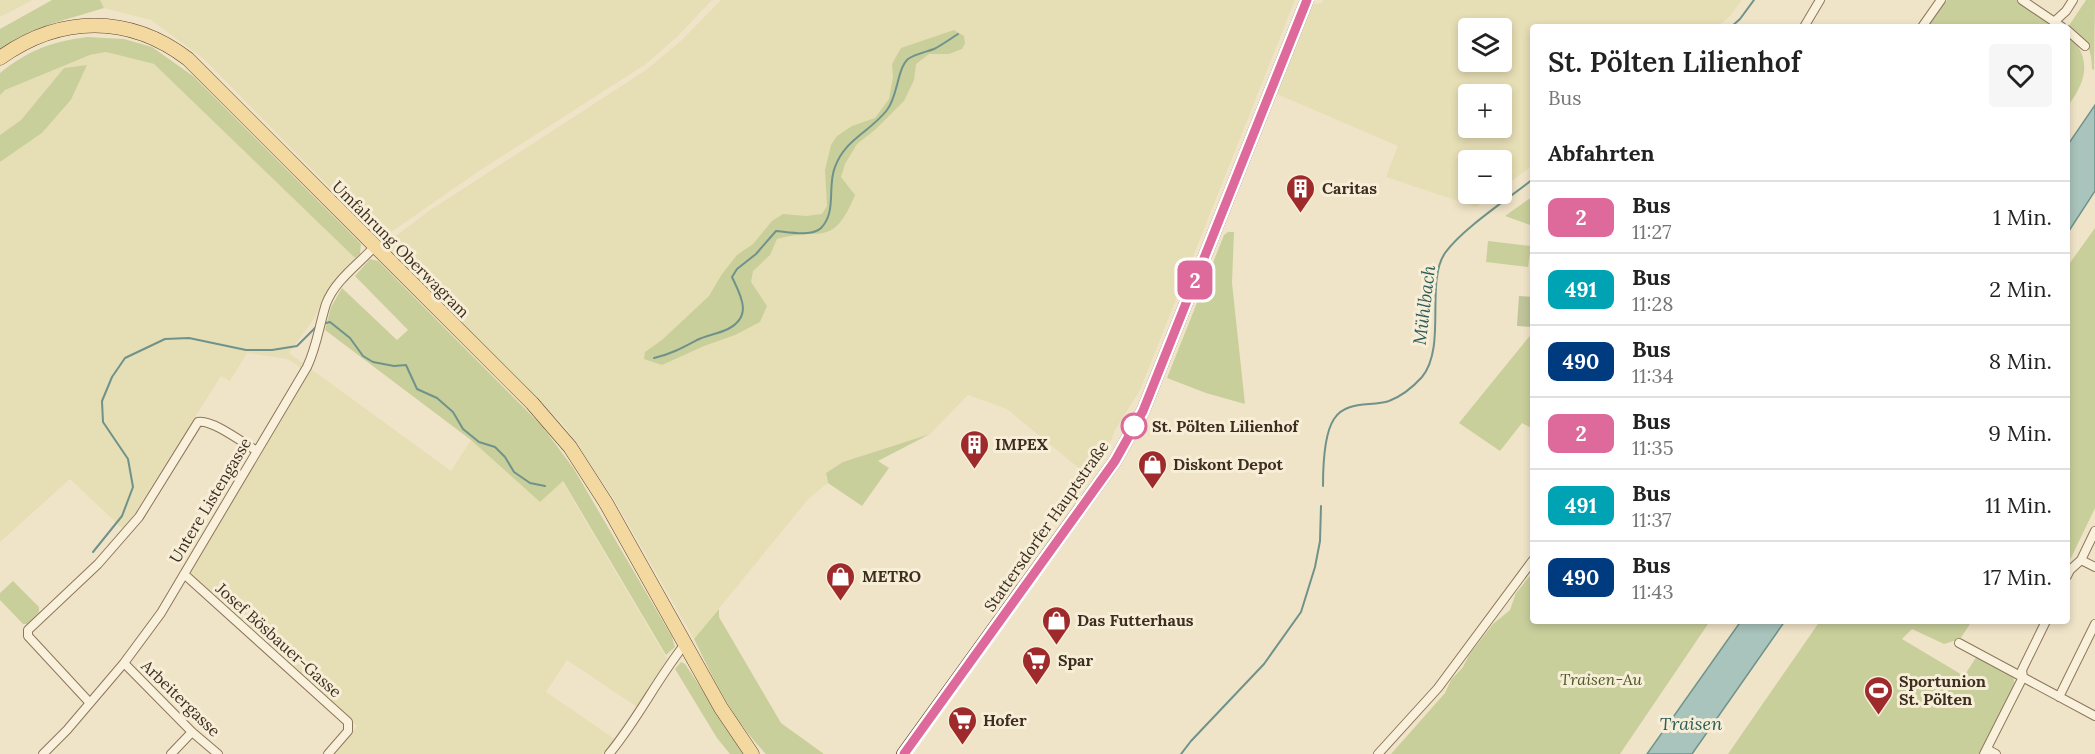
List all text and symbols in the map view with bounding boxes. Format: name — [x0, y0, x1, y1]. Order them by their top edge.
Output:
map controls — [1458, 18, 1512, 204]
button: layers — [1458, 18, 1512, 72]
text: St. Pölten Lilienhof — [1548, 44, 1801, 80]
button: heart — [1989, 44, 2052, 107]
button: + — [1458, 84, 1512, 138]
text: Bus — [1548, 85, 1582, 110]
text: Abfahrten — [1548, 139, 1655, 167]
button: − — [1458, 150, 1512, 204]
building icon: Caritas — [1285, 172, 1317, 214]
street label: Umfahrung Oberwagram — [328, 176, 474, 322]
place label: Caritas — [1322, 178, 1377, 198]
text: Bus — [1632, 191, 1671, 219]
text: 1 Min. — [1993, 203, 2052, 231]
text: 2 — [1575, 204, 1587, 231]
text: 11:27 — [1632, 219, 1672, 244]
line badge: 2 — [1176, 260, 1214, 300]
water label: Mühlbach — [1408, 263, 1440, 346]
text: Bus — [1632, 263, 1671, 291]
text: 2 — [1189, 267, 1201, 294]
text: 2 Min. — [1989, 275, 2052, 303]
text: 491 — [1565, 276, 1597, 303]
text: 11:28 — [1632, 291, 1674, 316]
text: Bus — [1632, 335, 1671, 363]
text: 8 Min. — [1989, 347, 2052, 375]
text: 490 — [1563, 348, 1599, 375]
text: 11:34 — [1632, 363, 1674, 388]
text: Bus — [1632, 407, 1671, 435]
marker: St. Pölten Lilienhof — [1121, 413, 1147, 439]
place label: St. Pölten Lilienhof — [1152, 416, 1299, 436]
text: 9 Min. — [1988, 419, 2052, 447]
text: 2 — [1575, 420, 1587, 447]
building icon: IMPEX — [958, 428, 990, 470]
street label: Untere Listengasse — [165, 434, 255, 566]
place label: IMPEX — [995, 434, 1049, 454]
text: 11:35 — [1632, 435, 1674, 460]
street label: Stattersdorfer Hauptstraße — [979, 436, 1113, 615]
shop icon: Diskont Depot — [1136, 448, 1168, 490]
place label: Diskont Depot — [1173, 454, 1284, 474]
text: Bus — [1632, 479, 1671, 507]
text: 11 Min. — [1985, 491, 2052, 519]
text: 491 — [1565, 492, 1597, 519]
text: 11:37 — [1632, 507, 1671, 532]
text: Bus — [1632, 551, 1671, 579]
shop icon: METRO — [825, 560, 857, 602]
text: 17 Min. — [1983, 563, 2052, 591]
text: 490 — [1563, 564, 1599, 591]
place label: METRO — [862, 566, 921, 586]
street label: Josef Bösbauer-Gasse — [211, 578, 346, 702]
text: 11:43 — [1632, 579, 1674, 604]
shop icon: Das Futterhaus — [1040, 604, 1072, 646]
place label: Das Futterhaus — [1077, 610, 1194, 630]
supermarket icon: Spar — [1021, 644, 1053, 686]
place label: Spar — [1058, 650, 1093, 670]
street label: Arbeitergasse — [137, 655, 225, 741]
park label: Traisen-Au — [1560, 669, 1643, 689]
place label: Sportunion St. Pölten — [1899, 671, 1986, 709]
sports icon: Sportunion St. Pölten — [1862, 674, 1894, 716]
supermarket icon: Hofer — [946, 704, 978, 746]
place label: Hofer — [983, 710, 1027, 730]
water label: Traisen — [1660, 712, 1722, 735]

